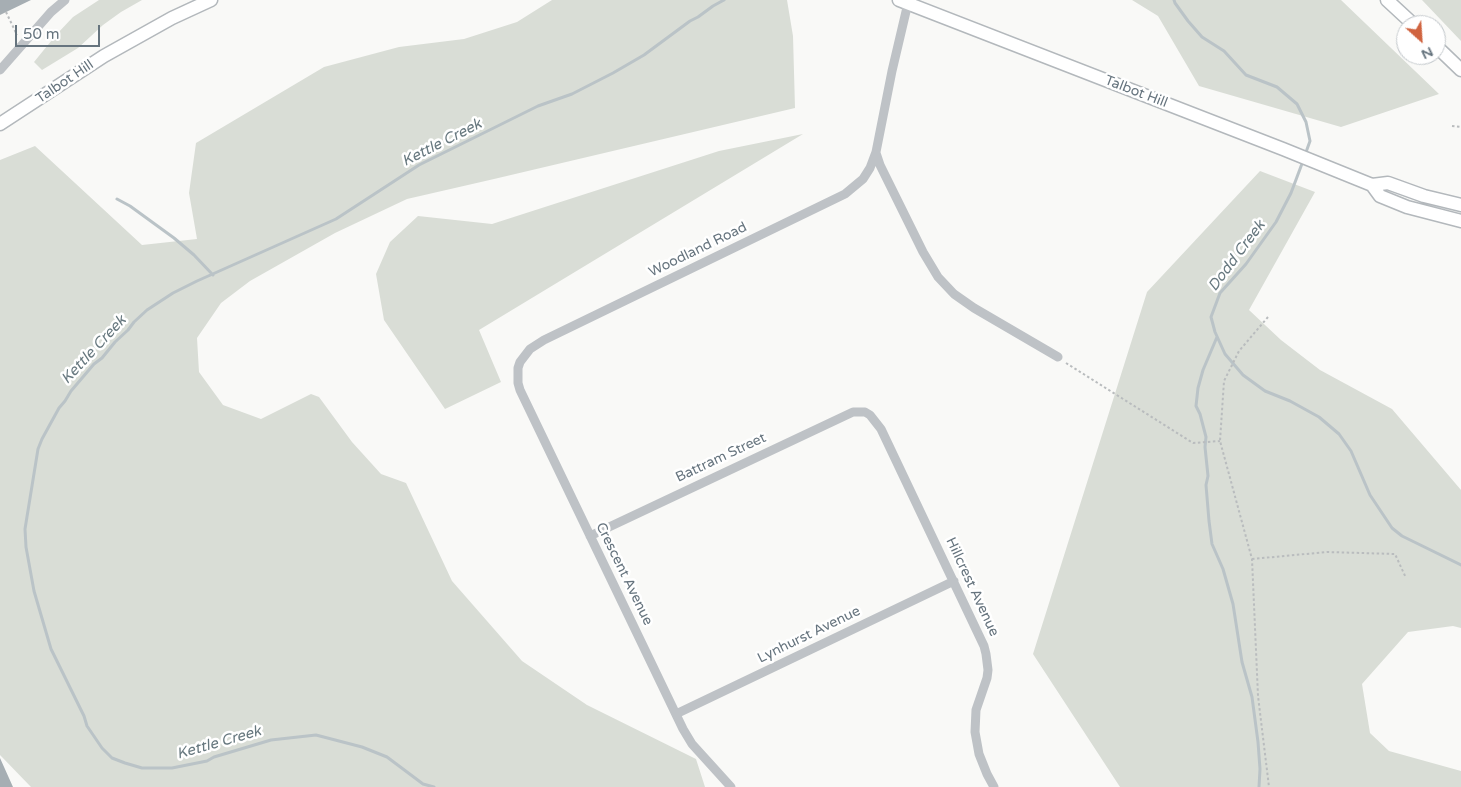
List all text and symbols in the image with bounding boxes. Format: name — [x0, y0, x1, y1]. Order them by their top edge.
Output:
scale bar — [18, 15, 102, 47]
north arrow — [1396, 15, 1446, 65]
text: 50 m — [23, 25, 60, 43]
text: N — [1419, 43, 1436, 63]
street label: Talbot Hill — [33, 57, 97, 107]
street label: Talbot Hill — [1102, 72, 1170, 112]
water label: Kettle Creek — [399, 115, 485, 171]
water label: Dodd Creek — [1205, 217, 1269, 295]
street label: Woodland Road — [646, 219, 750, 281]
water label: Kettle Creek — [58, 312, 130, 388]
street label: Battram Street — [673, 430, 769, 486]
street label: Crescent Avenue — [592, 520, 656, 628]
street label: Hillcrest Avenue — [942, 535, 1002, 639]
street label: Lynhurst Avenue — [755, 603, 863, 667]
water label: Kettle Creek — [175, 722, 263, 764]

